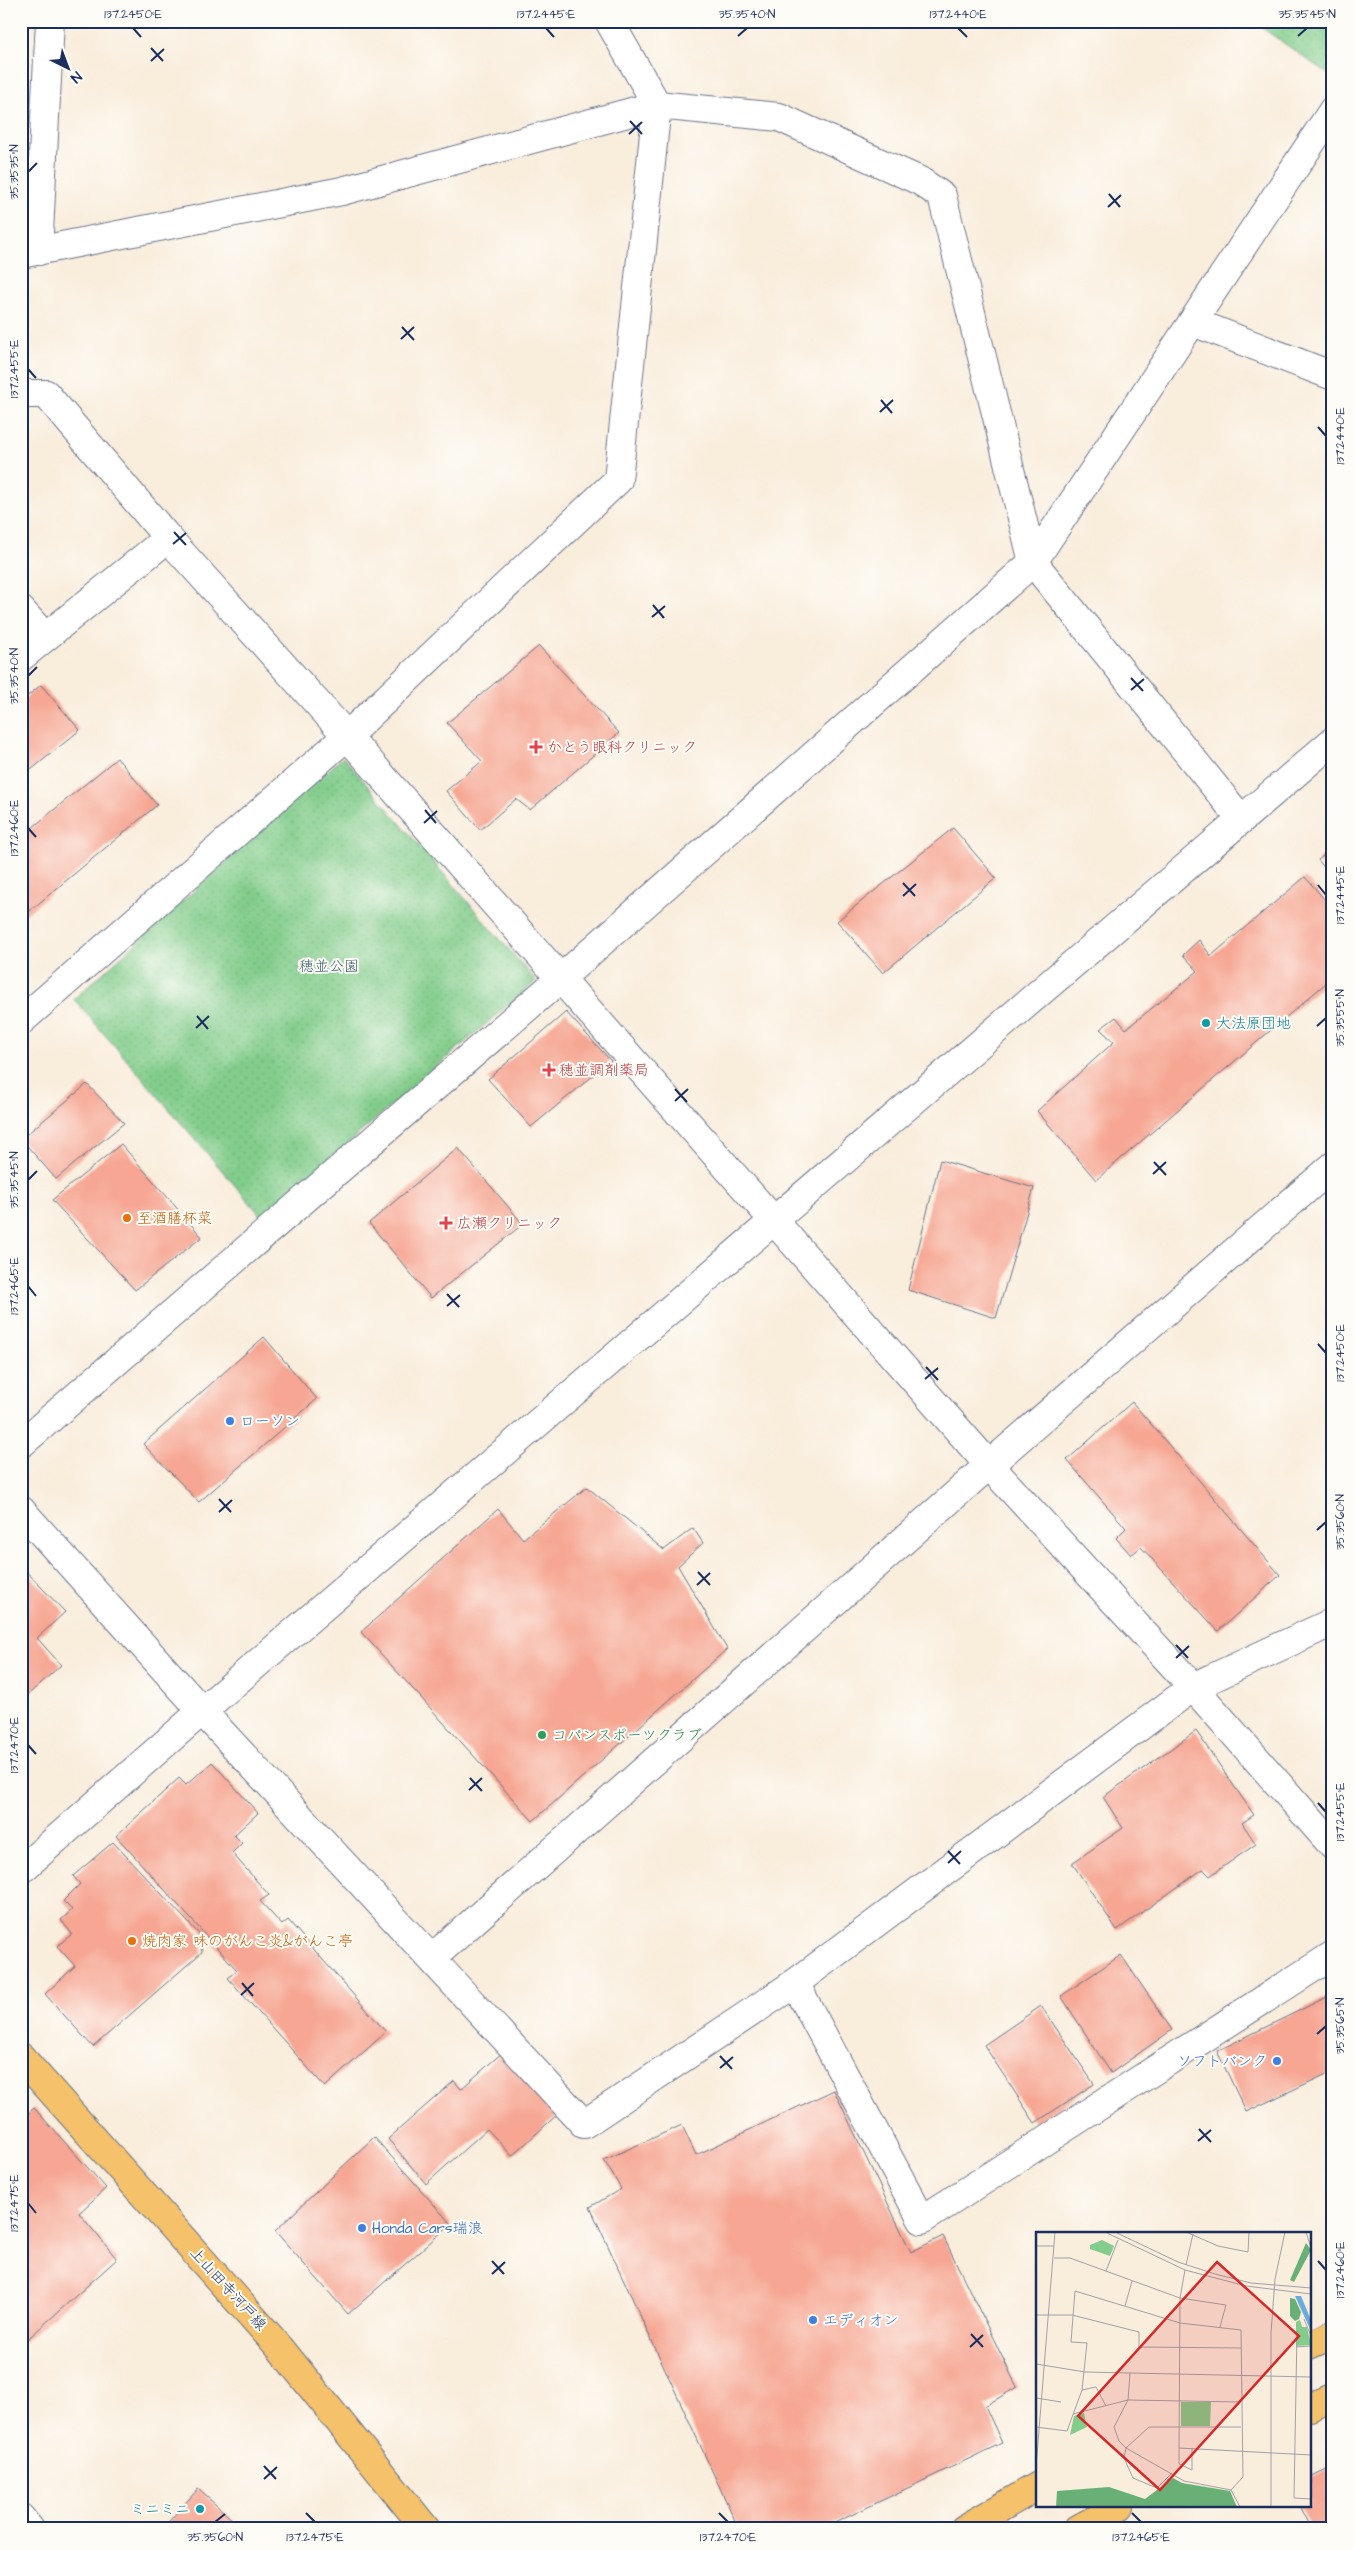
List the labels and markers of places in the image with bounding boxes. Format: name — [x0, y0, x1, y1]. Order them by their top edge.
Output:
place label: かとう眼科クリニック — [547, 737, 697, 758]
marker: かとう眼科クリニック — [529, 740, 543, 754]
place label: 大法原団地 — [1216, 1013, 1291, 1034]
marker: 大法原団地 — [1200, 1017, 1212, 1029]
place label: 穂並調剤薬局 — [559, 1060, 649, 1081]
marker: 穂並調剤薬局 — [543, 1064, 555, 1076]
place label: 至酒膳杯菜 — [137, 1208, 212, 1229]
marker: 至酒膳杯菜 — [121, 1212, 133, 1224]
place label: 広瀬クリニック — [457, 1213, 562, 1234]
marker: 広瀬クリニック — [439, 1216, 453, 1230]
place label: ローソン — [240, 1411, 300, 1432]
marker: ローソン — [224, 1415, 236, 1427]
place label: コパンスポーツクラブ — [552, 1725, 702, 1746]
marker: コパンスポーツクラブ — [536, 1729, 548, 1741]
place label: 焼肉家 味のがんこ炎&がんこ亭 — [142, 1931, 353, 1952]
marker: 焼肉家 味のがんこ炎&がんこ亭 — [126, 1935, 138, 1947]
place label: ソフトバンク — [1177, 2051, 1267, 2072]
marker: ソフトバンク — [1271, 2055, 1283, 2067]
place label: Honda Cars瑞浪 — [372, 2218, 482, 2239]
marker: Honda Cars瑞浪 — [356, 2222, 368, 2234]
place label: エディオン — [823, 2310, 899, 2331]
marker: エディオン — [807, 2314, 819, 2326]
place label: ミニミニ — [130, 2499, 190, 2520]
marker: ミニミニ — [194, 2503, 206, 2515]

